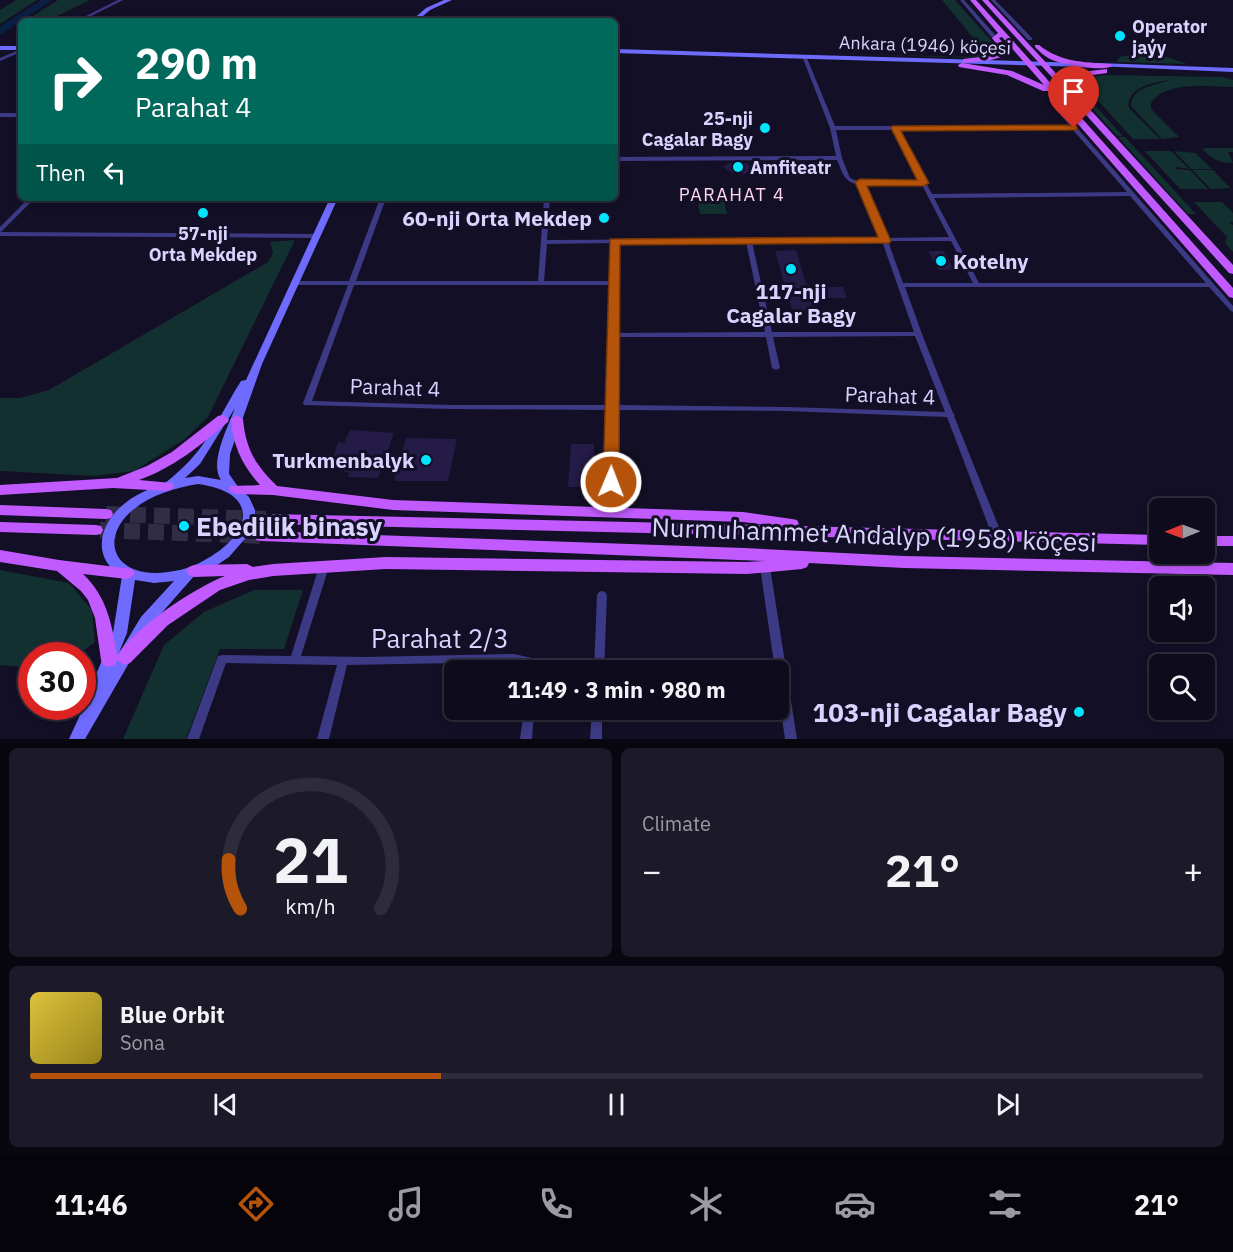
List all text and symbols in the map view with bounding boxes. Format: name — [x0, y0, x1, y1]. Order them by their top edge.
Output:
place label: Operator jaýy — [1131, 15, 1207, 59]
marker: Operator jaýy — [1113, 29, 1127, 43]
street label: Ankara (1946) köçesi — [839, 31, 1011, 59]
text: 290 m — [135, 36, 258, 91]
icon: right — [36, 42, 114, 120]
pin — [1048, 66, 1099, 128]
icon: arrive — [1057, 75, 1090, 108]
text: Parahat 4 — [135, 89, 252, 124]
place label: 25-nji Cagalar Bagy — [642, 107, 753, 151]
marker: 25-nji Cagalar Bagy — [758, 121, 772, 135]
icon: left — [98, 156, 131, 189]
place label: Amfiteatr — [750, 156, 831, 179]
text: Then — [36, 158, 86, 187]
marker: Amfiteatr — [731, 160, 745, 174]
district label: PARAHAT 4 — [679, 183, 785, 206]
place label: 60-nji Orta Mekdep — [402, 204, 592, 232]
marker: 57-nji Orta Mekdep — [196, 206, 210, 220]
marker: 60-nji Orta Mekdep — [597, 211, 611, 225]
place label: 57-nji Orta Mekdep — [149, 222, 257, 266]
place label: Kotelny — [953, 247, 1029, 275]
marker: Kotelny — [934, 254, 948, 268]
marker: 117-nji Cagalar Bagy — [784, 262, 798, 276]
place label: 117-nji Cagalar Bagy — [726, 277, 857, 329]
street label: Parahat 4 — [349, 371, 441, 403]
street label: Parahat 4 — [844, 379, 936, 411]
place label: Turkmenbalyk — [272, 446, 415, 474]
position arrow — [579, 450, 643, 514]
marker: Turkmenbalyk — [419, 453, 433, 467]
north arrow — [1149, 498, 1215, 564]
map controls — [1149, 498, 1215, 720]
place label: Ebedilik binasy — [196, 509, 382, 543]
street label: Nurmuhammet Andalyp (1958) köçesi — [651, 509, 1097, 559]
marker: Ebedilik binasy — [177, 519, 191, 533]
button: sound — [1149, 576, 1215, 642]
street label: Parahat 2/3 — [371, 621, 509, 655]
speed limit sign: 30 — [18, 642, 96, 720]
button: search — [1149, 654, 1215, 720]
text: 11:49 · 3 min · 980 m — [507, 675, 726, 704]
place label: 103-nji Cagalar Bagy — [813, 695, 1067, 729]
marker: 103-nji Cagalar Bagy — [1072, 705, 1086, 719]
text: Climate — [642, 810, 711, 837]
text: 21 — [273, 819, 348, 900]
text: 21° — [885, 841, 960, 899]
text: − — [642, 849, 662, 892]
text: + — [1183, 849, 1203, 892]
text: km/h — [285, 893, 336, 921]
text: Blue Orbit — [120, 1000, 225, 1029]
text: Sona — [120, 1029, 165, 1056]
icon: previous — [209, 1088, 242, 1121]
icon: pause — [600, 1088, 633, 1121]
icon: next — [991, 1088, 1024, 1121]
icon: directions — [235, 1183, 277, 1225]
icon: music — [385, 1183, 427, 1225]
icon: phone — [535, 1183, 577, 1225]
icon: climate — [685, 1183, 727, 1225]
icon: car — [834, 1183, 876, 1225]
icon: filters — [984, 1183, 1026, 1225]
text: 11:46 — [54, 1187, 128, 1222]
text: 21° — [1134, 1187, 1179, 1222]

